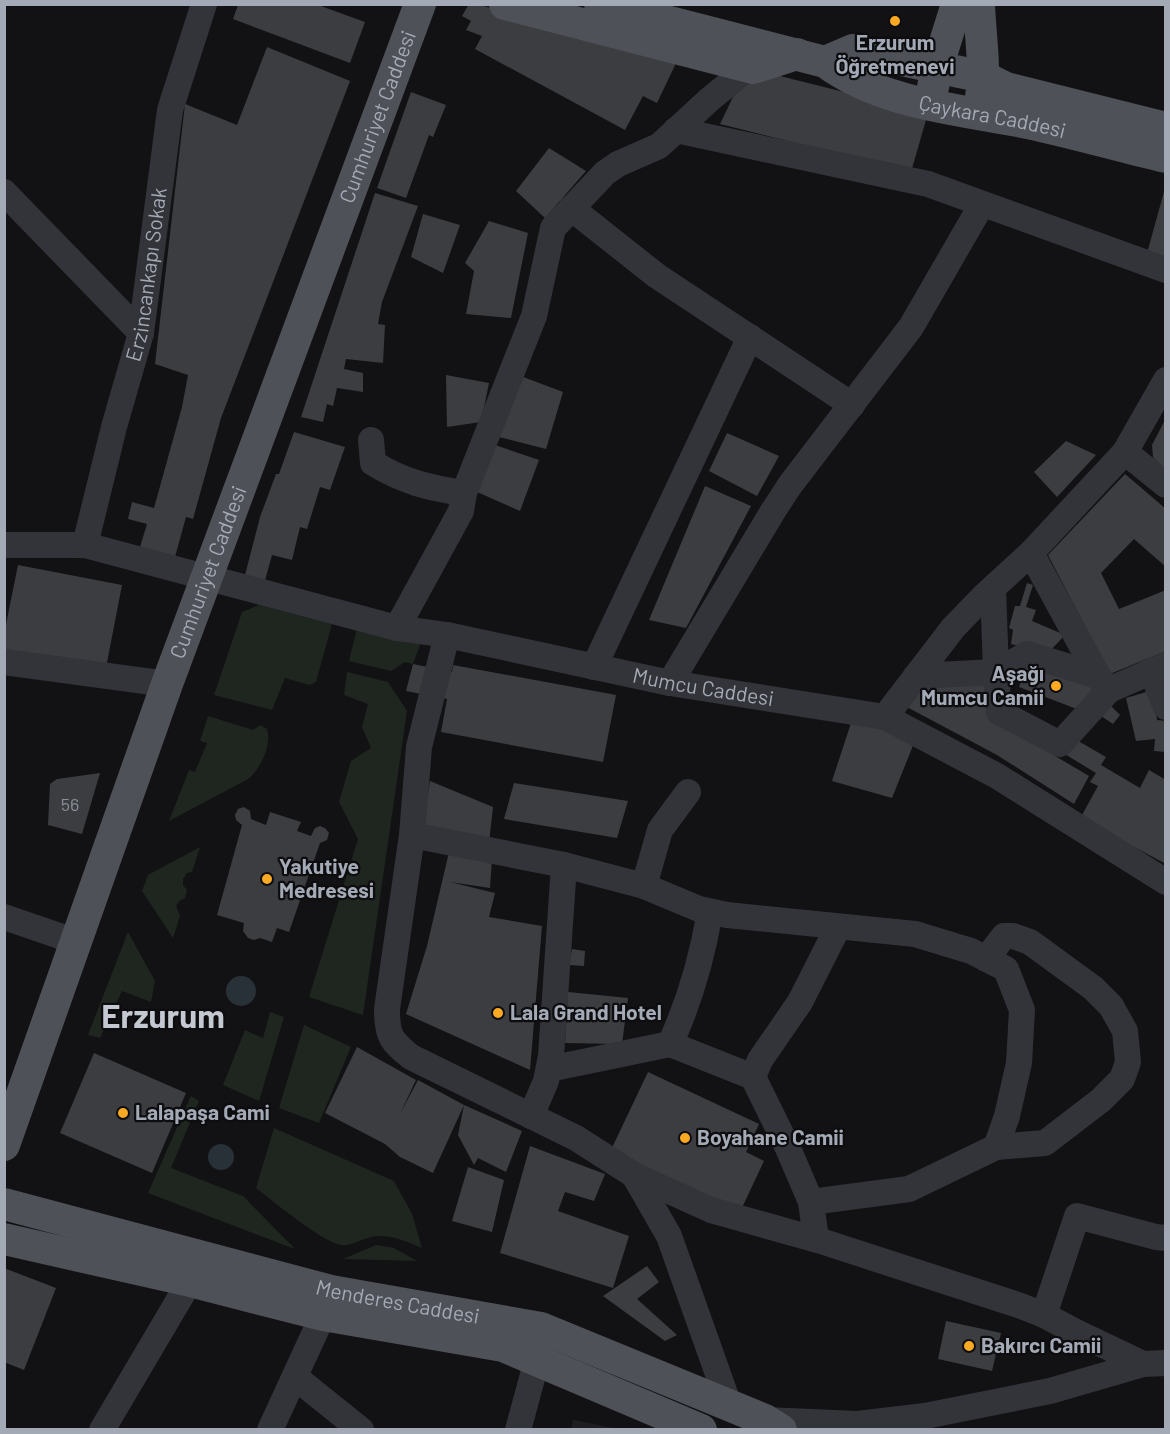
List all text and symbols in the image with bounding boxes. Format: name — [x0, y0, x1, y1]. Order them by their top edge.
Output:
marker: Erzurum Öğretmenevi — [888, 14, 902, 28]
street label: Cumhuriyet Caddesi — [333, 27, 420, 206]
place label: Erzurum Öğretmenevi — [836, 29, 955, 78]
street label: Çaykara Caddesi — [917, 89, 1069, 142]
street label: Erzincankapı Sokak — [119, 186, 171, 364]
street label: Cumhuriyet Caddesi — [164, 482, 251, 662]
place label: Aşağı Mumcu Camii — [921, 660, 1044, 709]
street label: Mumcu Caddesi — [631, 661, 776, 710]
marker: Aşağı Mumcu Camii — [1049, 679, 1063, 693]
house number: 56 — [61, 793, 79, 815]
place label: Yakutiye Medresesi — [279, 853, 374, 902]
marker: Yakutiye Medresesi — [260, 872, 274, 886]
district label: Erzurum — [101, 995, 225, 1035]
place label: Lala Grand Hotel — [510, 999, 662, 1024]
marker: Lala Grand Hotel — [491, 1006, 505, 1020]
place label: Lalapaşa Cami — [135, 1099, 270, 1124]
marker: Lalapaşa Cami — [116, 1106, 130, 1120]
place label: Boyahane Camii — [697, 1124, 844, 1149]
marker: Boyahane Camii — [678, 1131, 692, 1145]
street label: Menderes Caddesi — [313, 1274, 482, 1328]
place label: Bakırcı Camii — [981, 1332, 1101, 1357]
marker: Bakırcı Camii — [962, 1339, 976, 1353]

